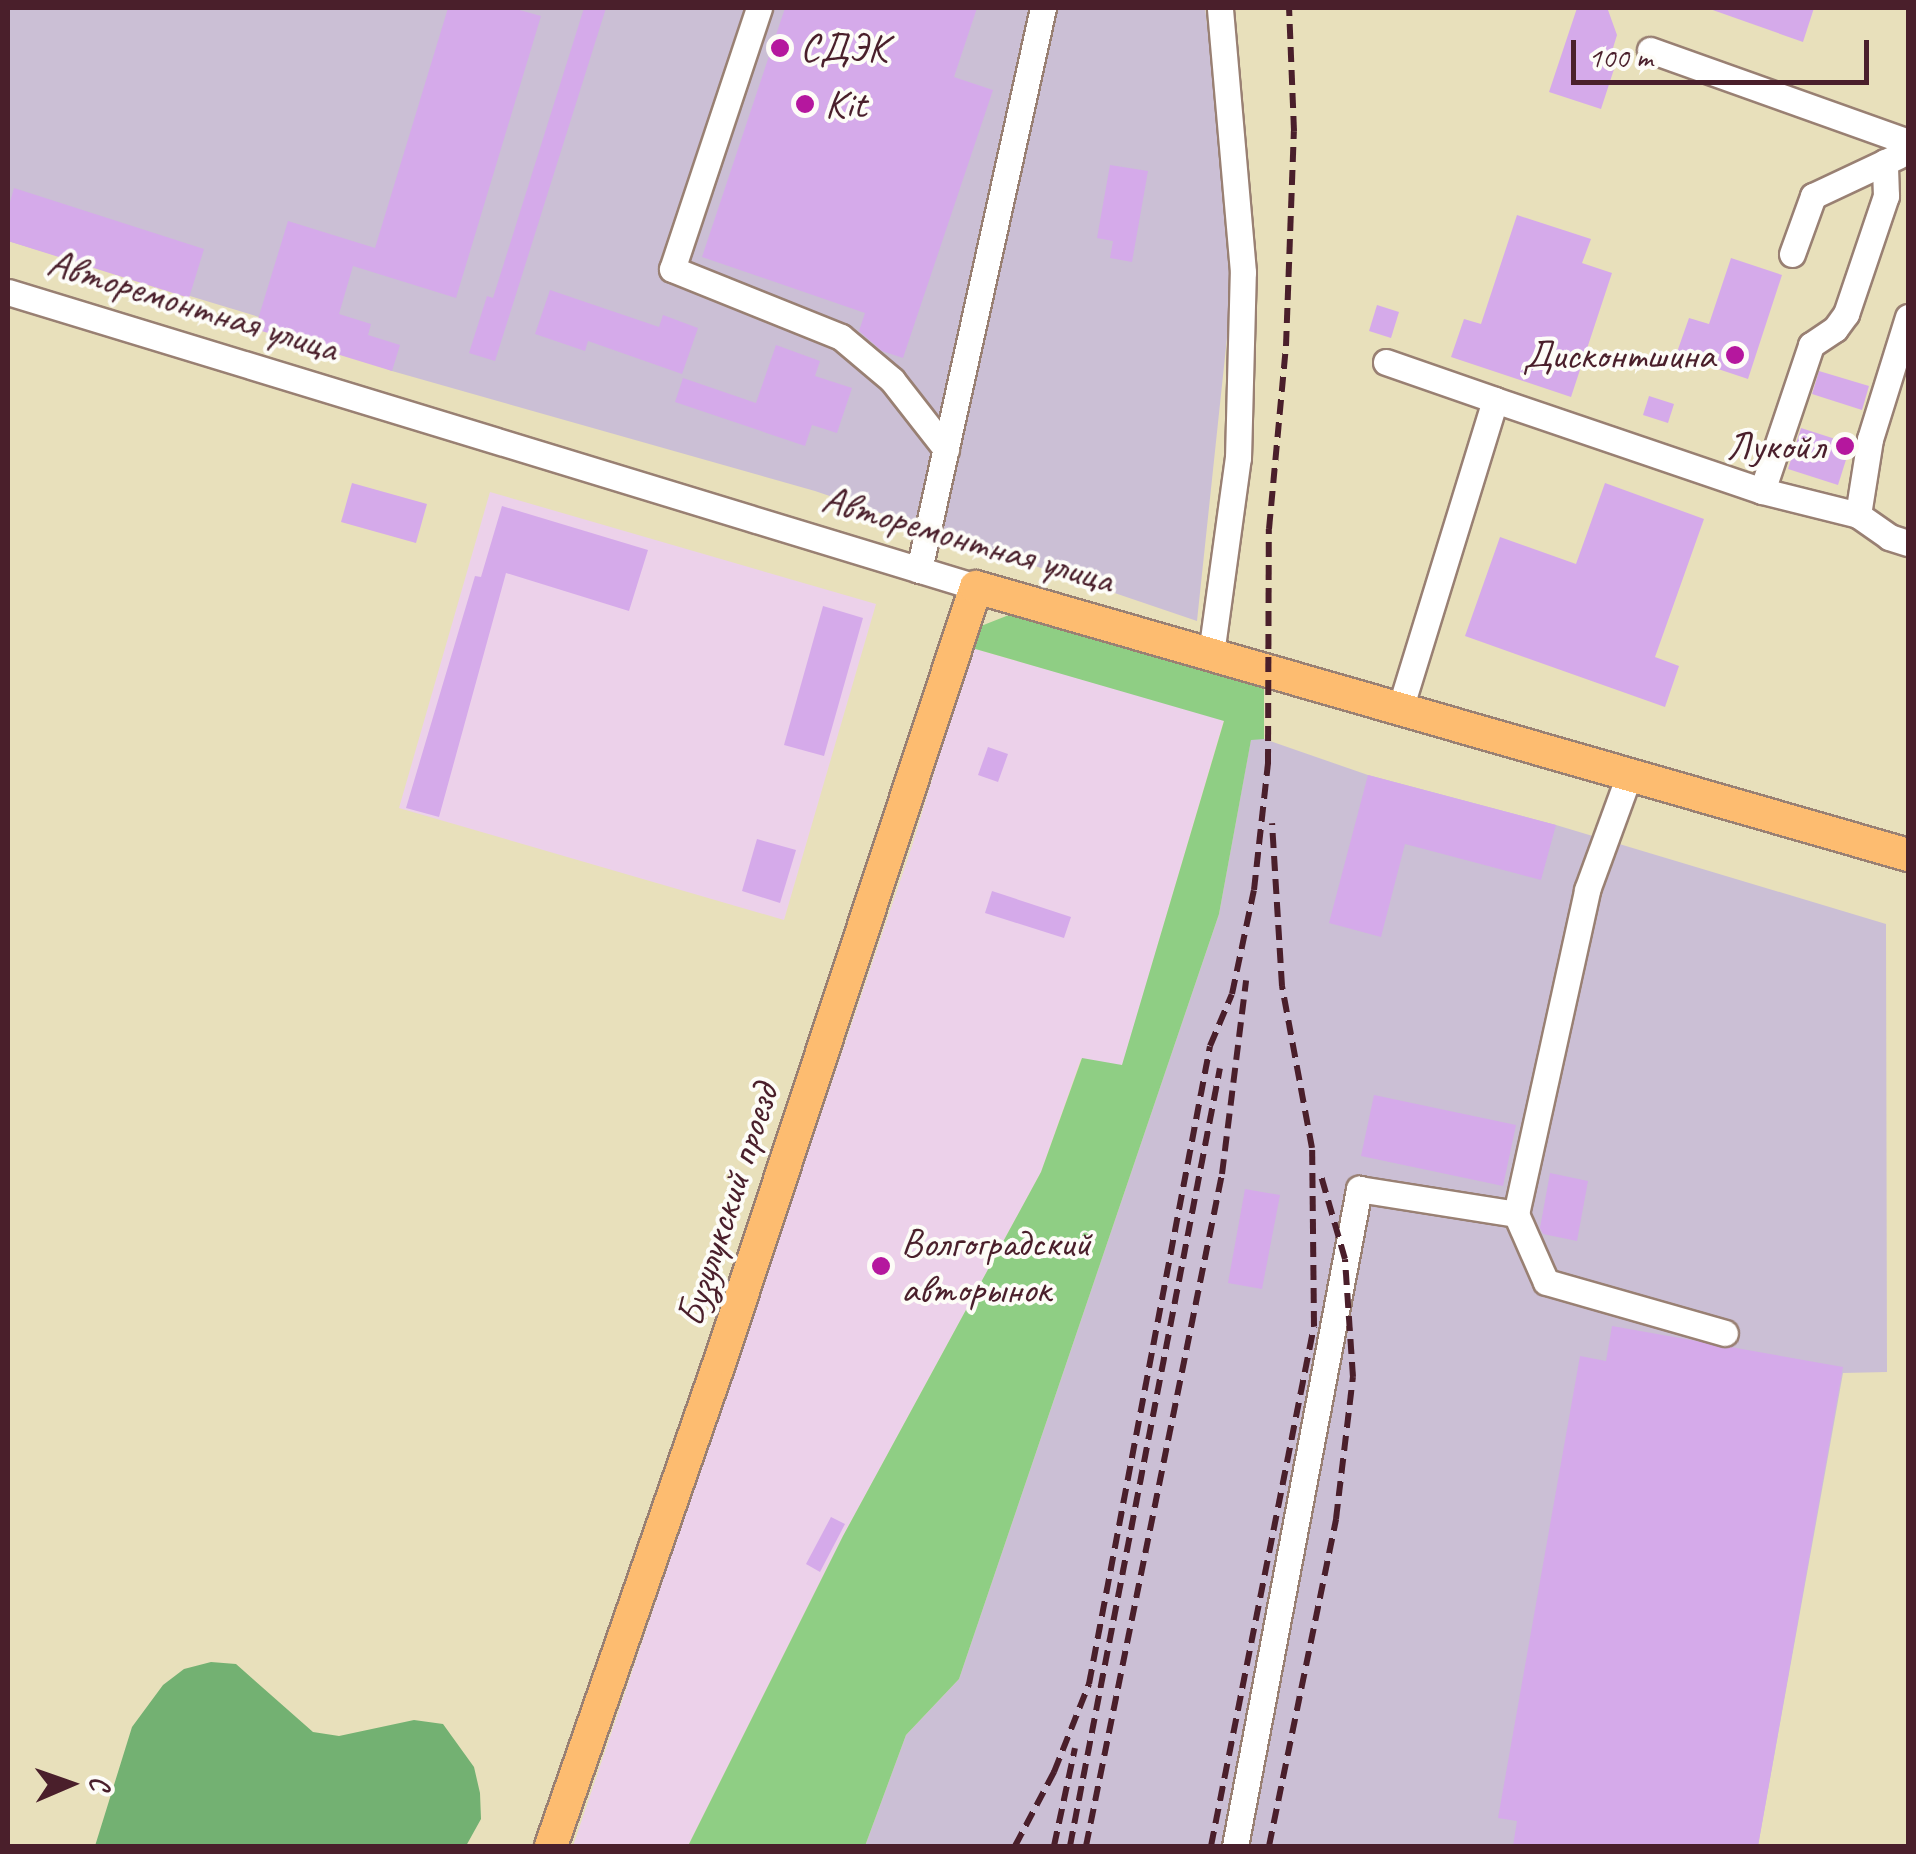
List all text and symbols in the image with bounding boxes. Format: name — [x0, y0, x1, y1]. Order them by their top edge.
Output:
scale bar — [1576, 20, 1874, 82]
place label: СДЭК — [800, 24, 888, 72]
marker: СДЭК — [769, 37, 791, 59]
text: 100 m — [1588, 38, 1653, 76]
place label: Kit — [825, 80, 866, 128]
marker: Kit — [794, 93, 816, 115]
street label: Авторемонтная улица — [40, 237, 346, 373]
place label: Дисконтшина — [1523, 331, 1715, 379]
marker: Дисконтшина — [1724, 344, 1746, 366]
place label: Лукойл — [1726, 422, 1825, 470]
marker: Лукойл — [1834, 435, 1856, 457]
street label: Авторемонтная улица — [815, 474, 1121, 604]
street label: Бузулукский проезд — [665, 1078, 789, 1332]
place label: Волгоградский авторынок — [901, 1219, 1091, 1313]
marker: Волгоградский авторынок — [870, 1255, 892, 1277]
north arrow — [20, 1734, 120, 1834]
text: С — [83, 1775, 118, 1790]

